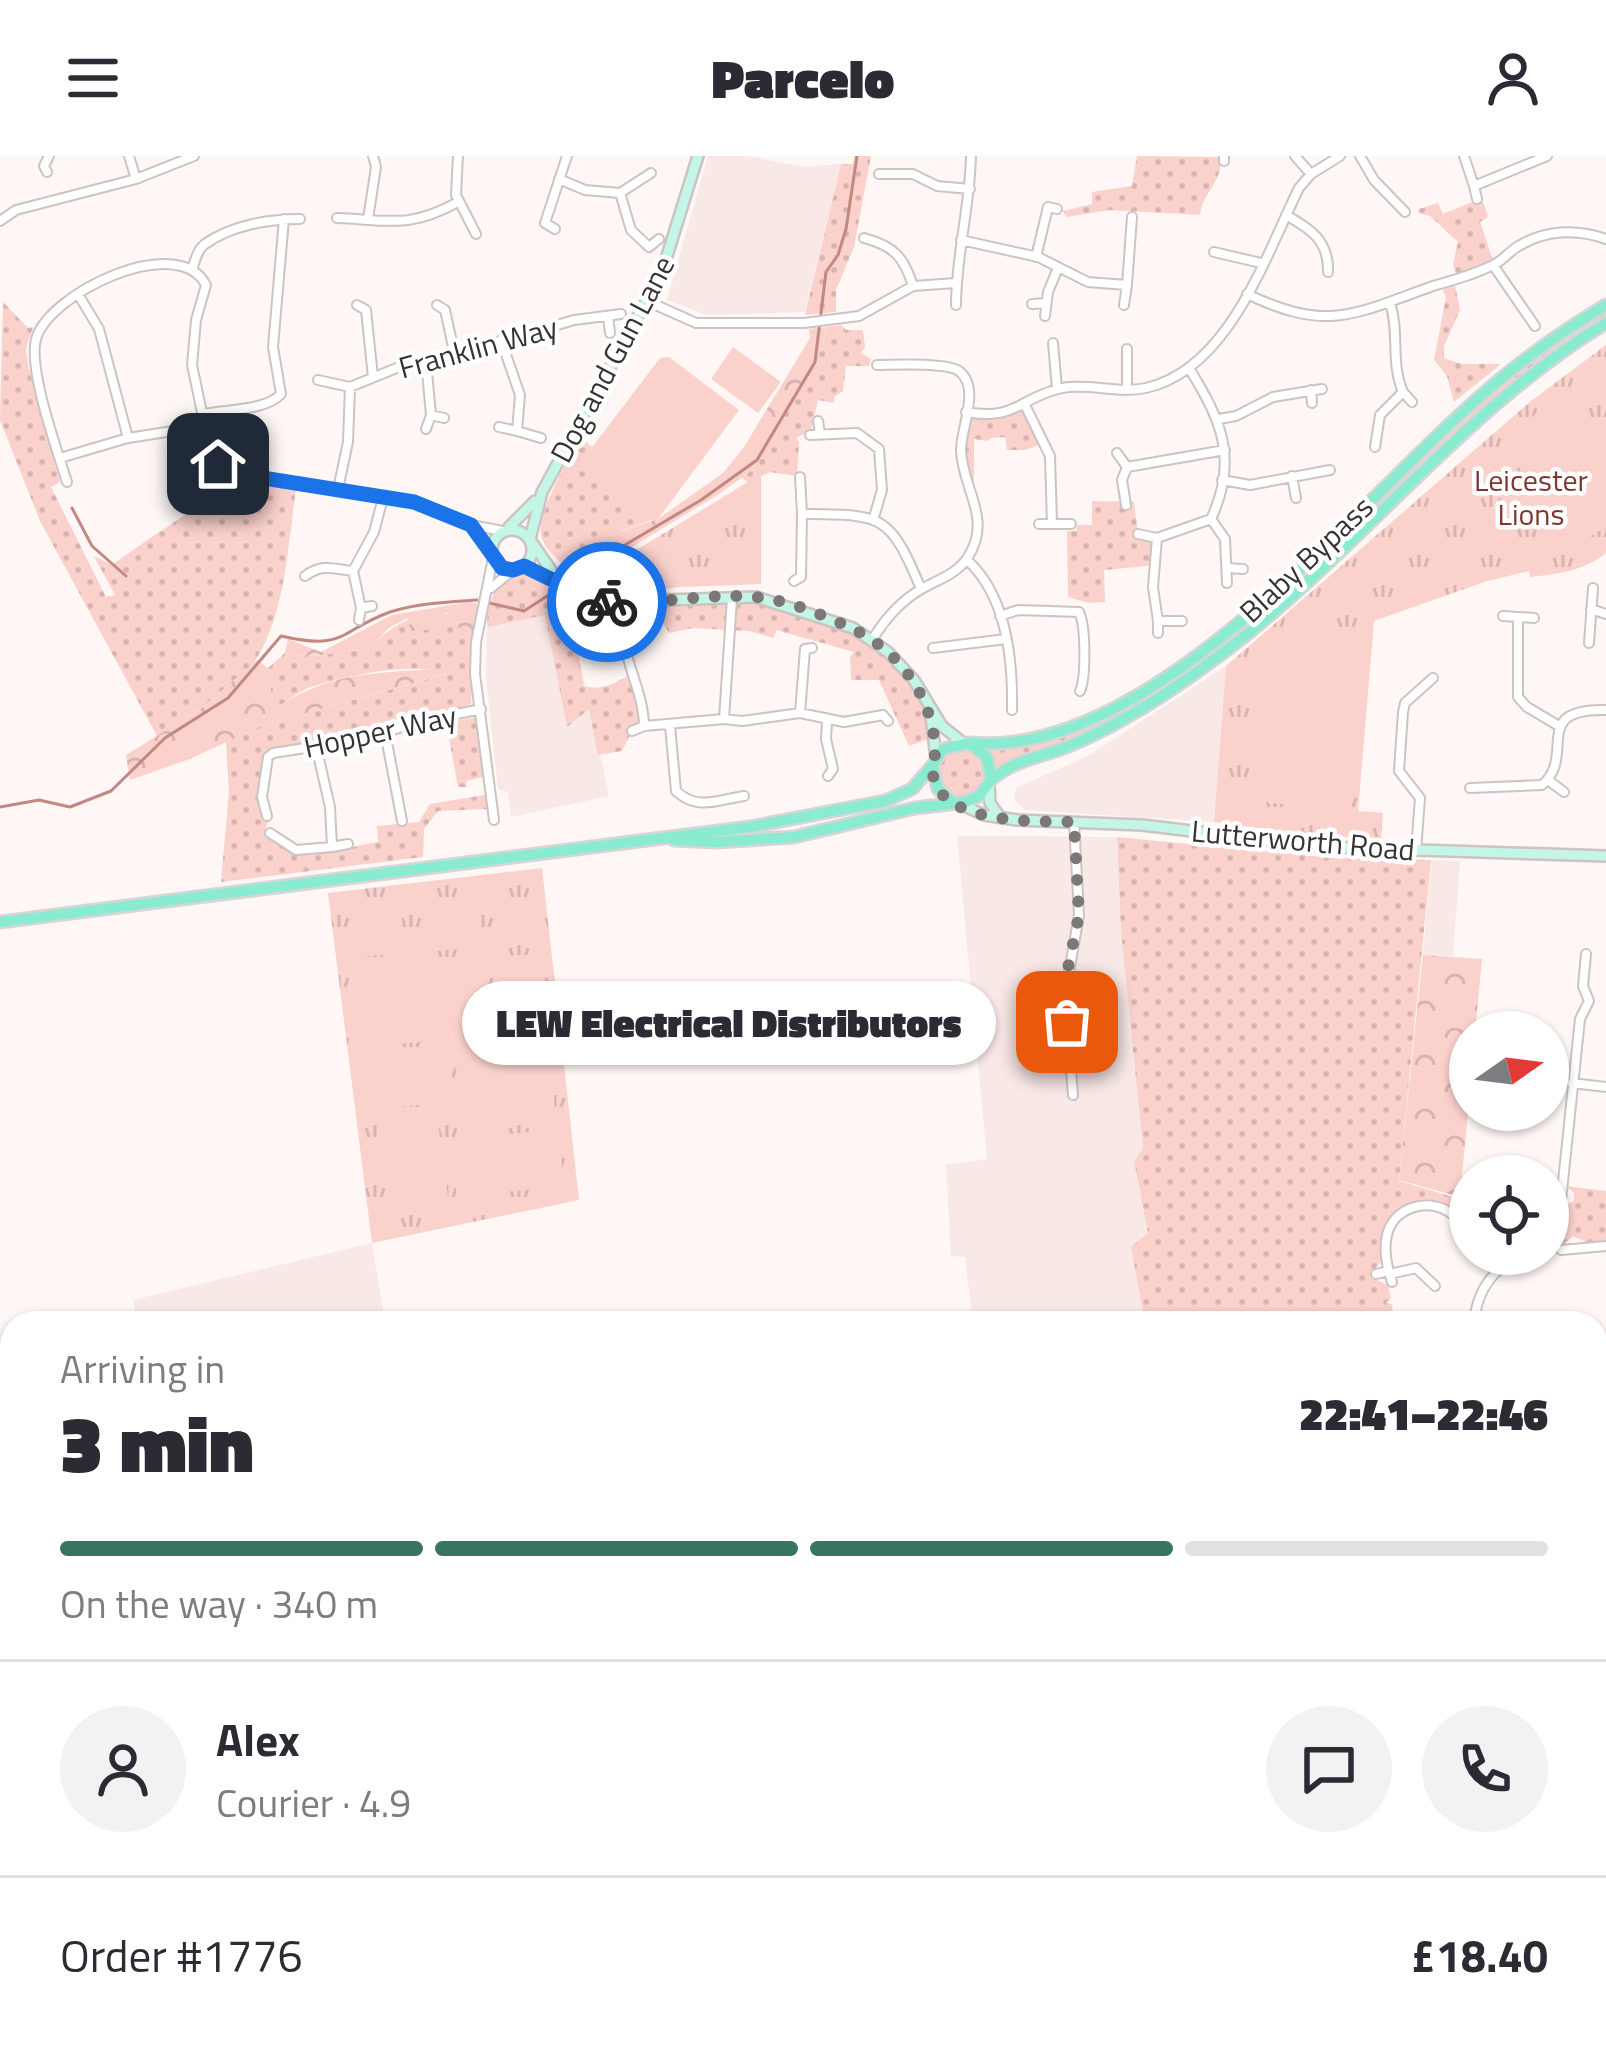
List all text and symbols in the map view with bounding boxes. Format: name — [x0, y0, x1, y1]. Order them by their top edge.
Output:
text: Parcelo — [712, 37, 894, 119]
icon: menu — [60, 45, 126, 111]
icon: person — [1480, 45, 1546, 111]
street label: Dog and Gun Lane — [538, 247, 686, 471]
street label: Franklin Way — [393, 304, 563, 390]
pin — [167, 413, 269, 515]
icon: home — [185, 431, 251, 497]
park label: Leicester Lions — [1474, 457, 1588, 537]
street label: Blaby Bypass — [1229, 485, 1383, 633]
courier — [547, 542, 667, 662]
icon: bike — [574, 569, 640, 635]
street label: Hopper Way — [299, 692, 461, 770]
street label: Lutterworth Road — [1189, 807, 1417, 873]
pin — [1016, 971, 1118, 1073]
callout: LEW Electrical Distributors — [461, 980, 995, 1064]
icon: bag — [1034, 989, 1100, 1055]
text: LEW Electrical Distributors — [496, 993, 962, 1052]
north arrow — [1449, 1011, 1569, 1131]
map controls — [1449, 1011, 1569, 1275]
button: locate — [1449, 1155, 1569, 1275]
text: Arriving in — [60, 1339, 225, 1398]
text: 22:41–22:46 — [1299, 1379, 1548, 1447]
text: 3 min — [60, 1384, 254, 1502]
text: On the way · 340 m — [60, 1574, 378, 1633]
text: Alex — [216, 1705, 300, 1773]
button: person — [60, 1706, 186, 1832]
button: chat — [1266, 1706, 1392, 1832]
button: phone — [1422, 1706, 1548, 1832]
text: Courier · 4.9 — [216, 1773, 411, 1832]
text: Order #1776 — [60, 1921, 303, 1989]
text: £18.40 — [1410, 1921, 1548, 1989]

